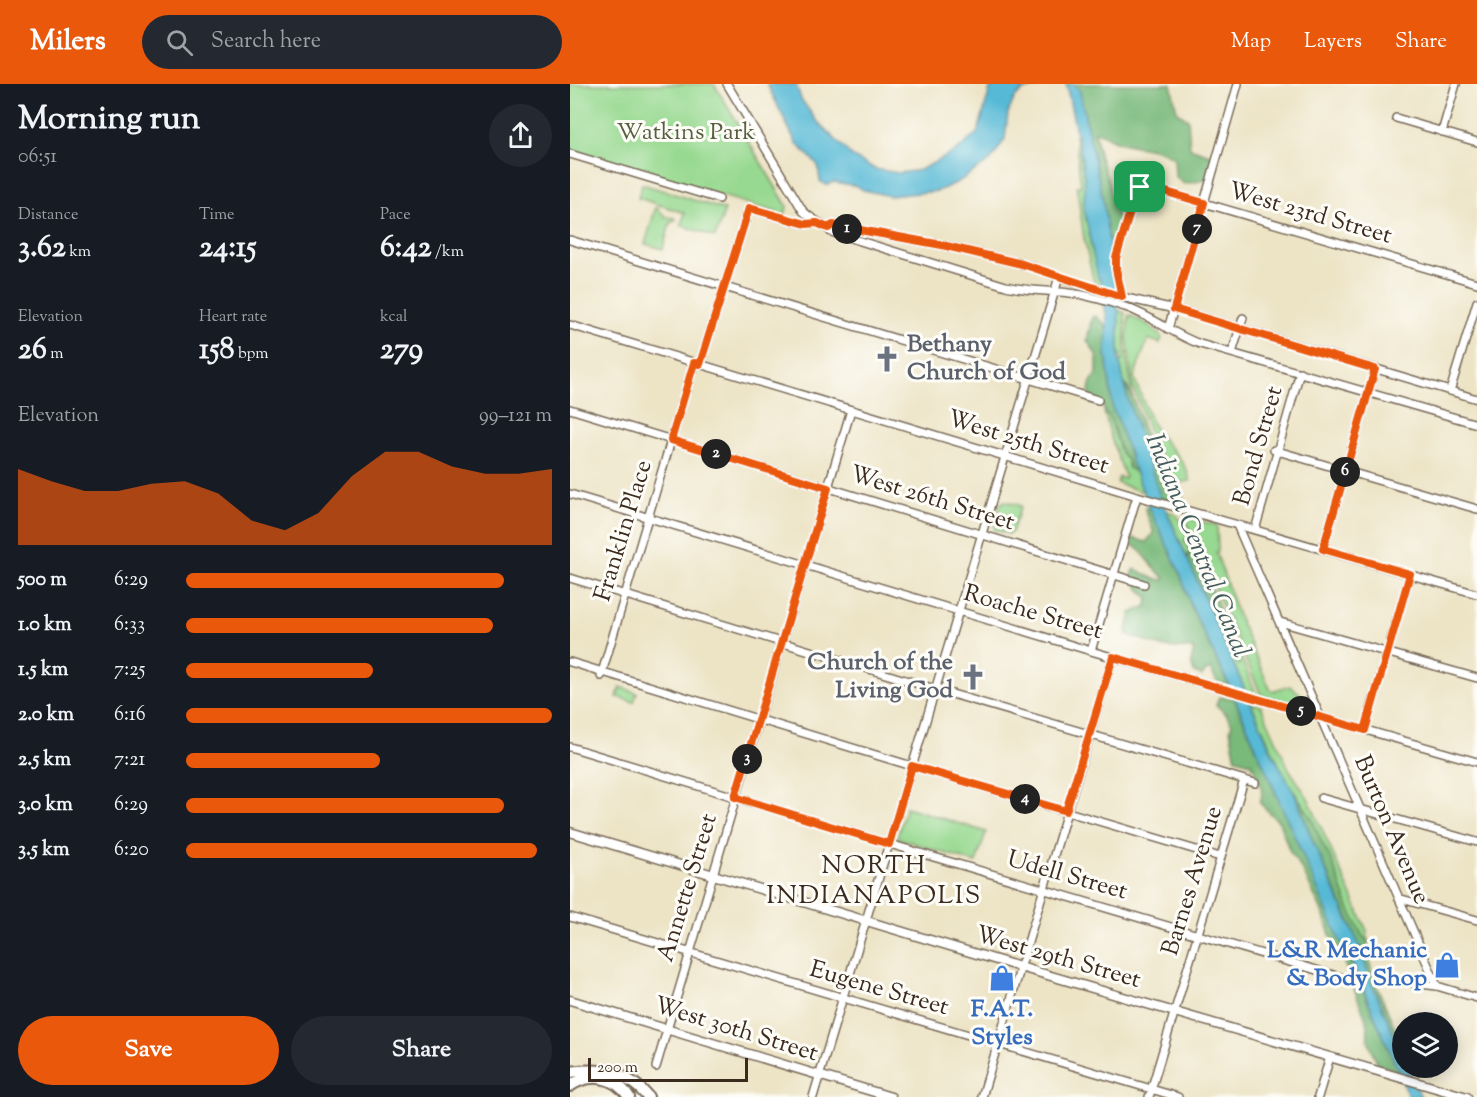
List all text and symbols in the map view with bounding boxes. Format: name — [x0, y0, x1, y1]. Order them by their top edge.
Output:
search box — [142, 15, 562, 69]
text: Milers — [30, 22, 106, 62]
icon: search — [163, 26, 196, 59]
text: Search here — [211, 26, 321, 58]
text: Map — [1231, 27, 1271, 57]
text: Layers — [1304, 27, 1362, 57]
text: Share — [1395, 27, 1447, 57]
text: Morning run — [18, 96, 200, 144]
button: share — [489, 104, 552, 167]
park label: Watkins Park — [617, 116, 755, 150]
text: 06:51 — [18, 143, 57, 172]
pin — [1114, 161, 1165, 212]
icon: arrive — [1123, 170, 1156, 203]
street label: West 23rd Street — [1224, 174, 1396, 254]
text: Distance — [18, 204, 78, 227]
text: Time — [199, 204, 235, 227]
text: Pace — [380, 204, 411, 227]
pin: 1 — [832, 214, 862, 244]
pin: 7 — [1182, 214, 1212, 244]
text: 1 — [844, 217, 850, 240]
text: 7 — [1193, 217, 1201, 240]
text: 3.62 — [18, 227, 66, 270]
text: 24:15 — [199, 227, 256, 270]
text: 6:42 — [380, 227, 432, 270]
text: km — [66, 241, 91, 264]
text: /km — [432, 241, 464, 264]
text: Elevation — [18, 306, 83, 329]
text: Heart rate — [199, 306, 267, 329]
text: kcal — [380, 306, 408, 329]
place label: Bethany Church of God — [907, 328, 1066, 390]
text: 26 — [18, 329, 47, 372]
text: 158 — [199, 329, 234, 372]
text: 279 — [380, 329, 423, 372]
text: m — [47, 343, 64, 366]
text: bpm — [234, 343, 269, 366]
church icon: Bethany Church of God — [872, 344, 902, 374]
street label: Bond Street — [1226, 382, 1292, 510]
text: Elevation — [18, 402, 99, 431]
text: 99–121 m — [479, 402, 552, 431]
street label: West 25th Street — [943, 402, 1113, 484]
water label: Indiana Central Canal — [1135, 428, 1259, 664]
pin: 2 — [701, 439, 731, 469]
text: 2 — [712, 442, 720, 465]
street label: Franklin Place — [586, 456, 662, 606]
pin: 6 — [1330, 457, 1360, 487]
street label: West 26th Street — [845, 458, 1019, 540]
text: 6 — [1341, 460, 1349, 483]
text: 500 m — [18, 566, 67, 595]
text: 6:29 — [114, 566, 148, 595]
street label: Roache Street — [959, 577, 1107, 649]
text: 1.0 km — [18, 611, 72, 640]
text: 6:33 — [114, 611, 145, 640]
place label: Church of the Living God — [807, 646, 953, 708]
text: 1.5 km — [18, 656, 68, 685]
text: 7:25 — [114, 656, 145, 685]
church icon: Church of the Living God — [958, 662, 988, 692]
pin: 5 — [1286, 696, 1316, 726]
text: 5 — [1298, 699, 1304, 722]
text: 2.0 km — [18, 701, 74, 730]
text: 6:16 — [114, 701, 146, 730]
pin: 3 — [732, 744, 762, 774]
text: 2.5 km — [18, 746, 71, 775]
text: 7:21 — [114, 746, 145, 775]
text: 3 — [744, 747, 750, 770]
street label: Burton Avenue — [1344, 750, 1438, 910]
pin: 4 — [1010, 784, 1040, 814]
text: 4 — [1021, 787, 1029, 810]
text: 3.0 km — [18, 791, 73, 820]
text: 6:29 — [114, 791, 148, 820]
street label: Barnes Avenue — [1154, 802, 1232, 960]
street label: Annette Street — [649, 810, 727, 966]
text: 3.5 km — [18, 836, 70, 865]
text: 6:20 — [114, 836, 149, 865]
street label: Udell Street — [1003, 843, 1131, 909]
district label: NORTH INDIANAPOLIS — [766, 848, 982, 915]
street label: West 29th Street — [971, 918, 1145, 998]
place label: L&R Mechanic & Body Shop — [1267, 934, 1427, 996]
shop icon: L&R Mechanic & Body Shop — [1432, 950, 1462, 980]
street label: Eugene Street — [805, 953, 953, 1025]
shop icon: F.A.T. Styles — [987, 963, 1017, 993]
street label: West 30th Street — [650, 989, 822, 1071]
place label: F.A.T. Styles — [971, 993, 1033, 1055]
map controls — [1392, 1012, 1458, 1078]
button: layers — [1392, 1012, 1458, 1078]
button: Save — [18, 1016, 279, 1085]
button: Share — [291, 1016, 552, 1085]
scale bar — [588, 1055, 748, 1082]
text: 200 m — [597, 1057, 638, 1080]

